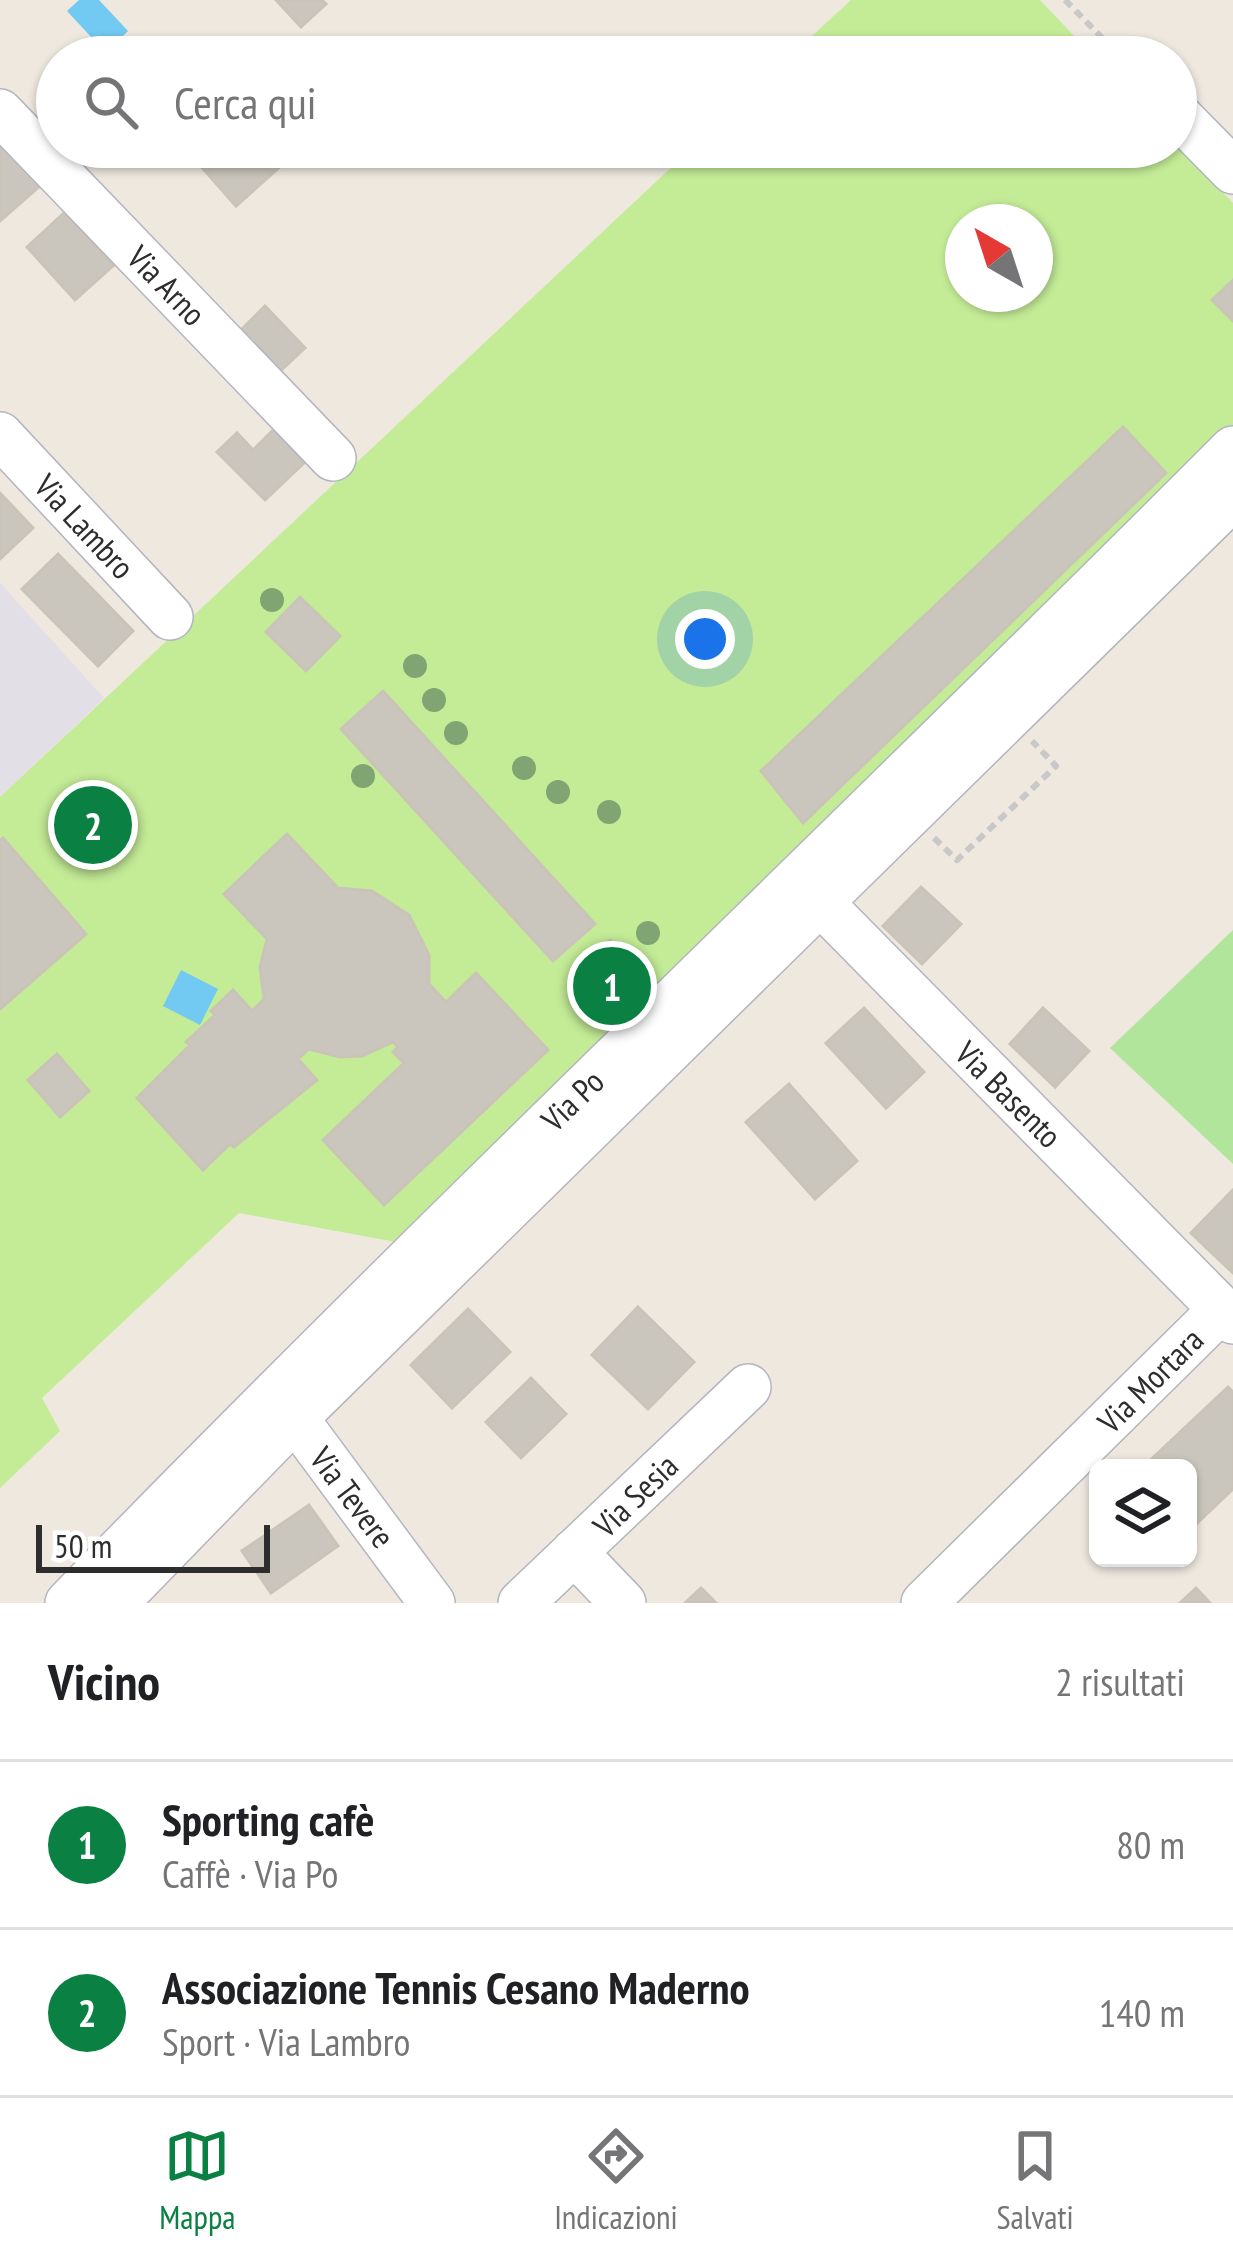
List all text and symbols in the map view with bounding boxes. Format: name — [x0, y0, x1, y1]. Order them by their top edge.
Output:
search box — [36, 36, 1197, 168]
icon: search — [78, 69, 144, 135]
text: Cerca qui — [174, 73, 317, 131]
north arrow — [945, 204, 1053, 312]
street label: Via Arno — [118, 235, 216, 334]
street label: Via Lambro — [25, 464, 144, 588]
your location — [675, 609, 735, 669]
pin: 2 — [54, 780, 132, 870]
pin: 1 — [573, 941, 651, 1031]
street label: Via Basento — [946, 1031, 1071, 1156]
street label: Via Po — [531, 1060, 612, 1141]
street label: Via Mortara — [1087, 1318, 1212, 1443]
street label: Via Tevere — [301, 1437, 405, 1556]
street label: Via Sesia — [583, 1444, 687, 1547]
map controls — [1089, 1459, 1197, 1567]
button: layers — [1089, 1459, 1197, 1567]
scale bar — [36, 1519, 270, 1572]
text: 50 m — [54, 1524, 112, 1567]
text: Vicino — [48, 1648, 160, 1714]
text: 2 risultati — [1055, 1656, 1185, 1707]
text: Sporting cafè — [162, 1790, 374, 1848]
text: 1 — [78, 1819, 96, 1870]
text: 80 m — [1116, 1819, 1185, 1870]
text: Caffè · Via Po — [162, 1848, 338, 1899]
text: Associazione Tennis Cesano Maderno — [162, 1958, 749, 2016]
text: 2 — [78, 1987, 96, 2038]
text: 140 m — [1099, 1987, 1185, 2038]
text: Sport · Via Lambro — [162, 2016, 410, 2067]
tab: Mappa — [159, 2123, 235, 2238]
tab: Indicazioni — [554, 2123, 678, 2238]
tab: Salvati — [996, 2123, 1074, 2238]

